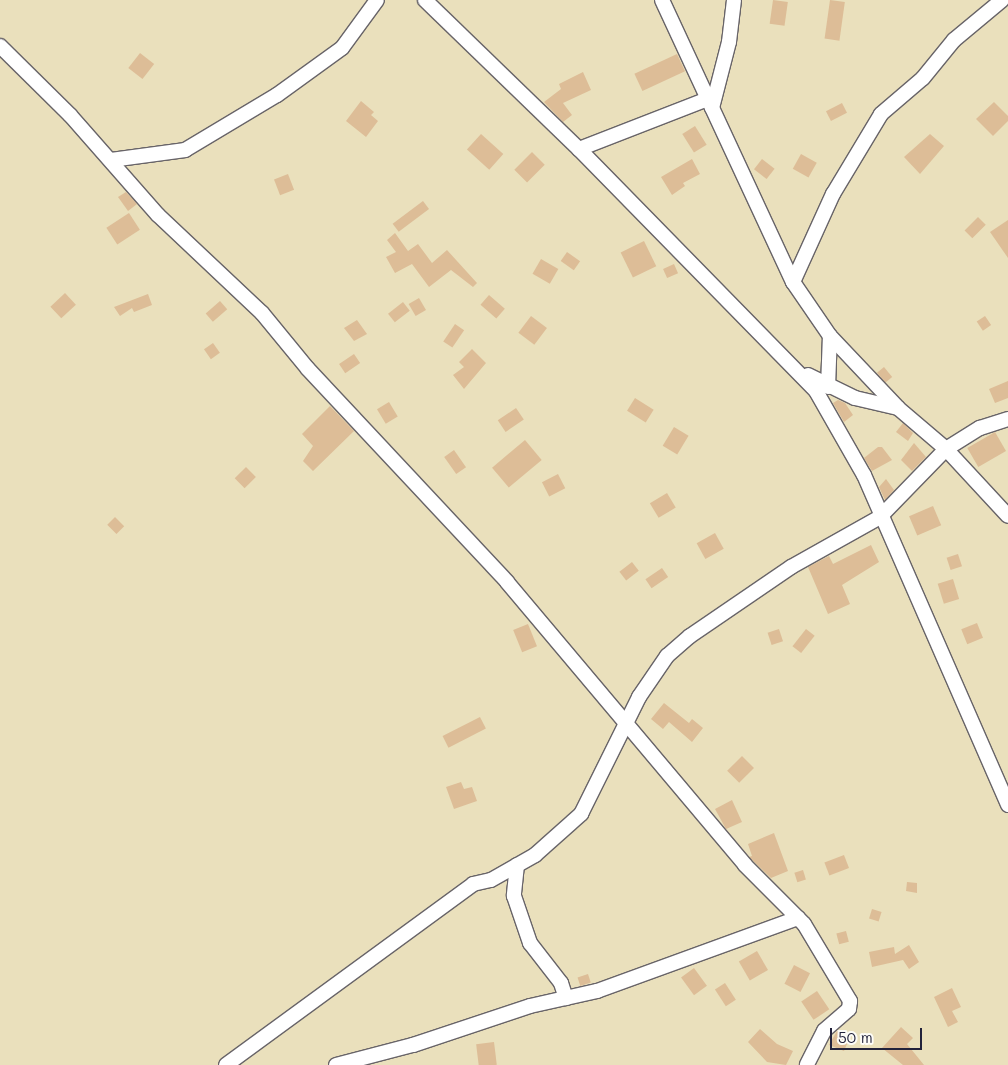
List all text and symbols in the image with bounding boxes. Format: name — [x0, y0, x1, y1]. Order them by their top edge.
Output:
scale bar — [833, 1018, 926, 1050]
text: 50 m — [838, 1027, 873, 1047]

